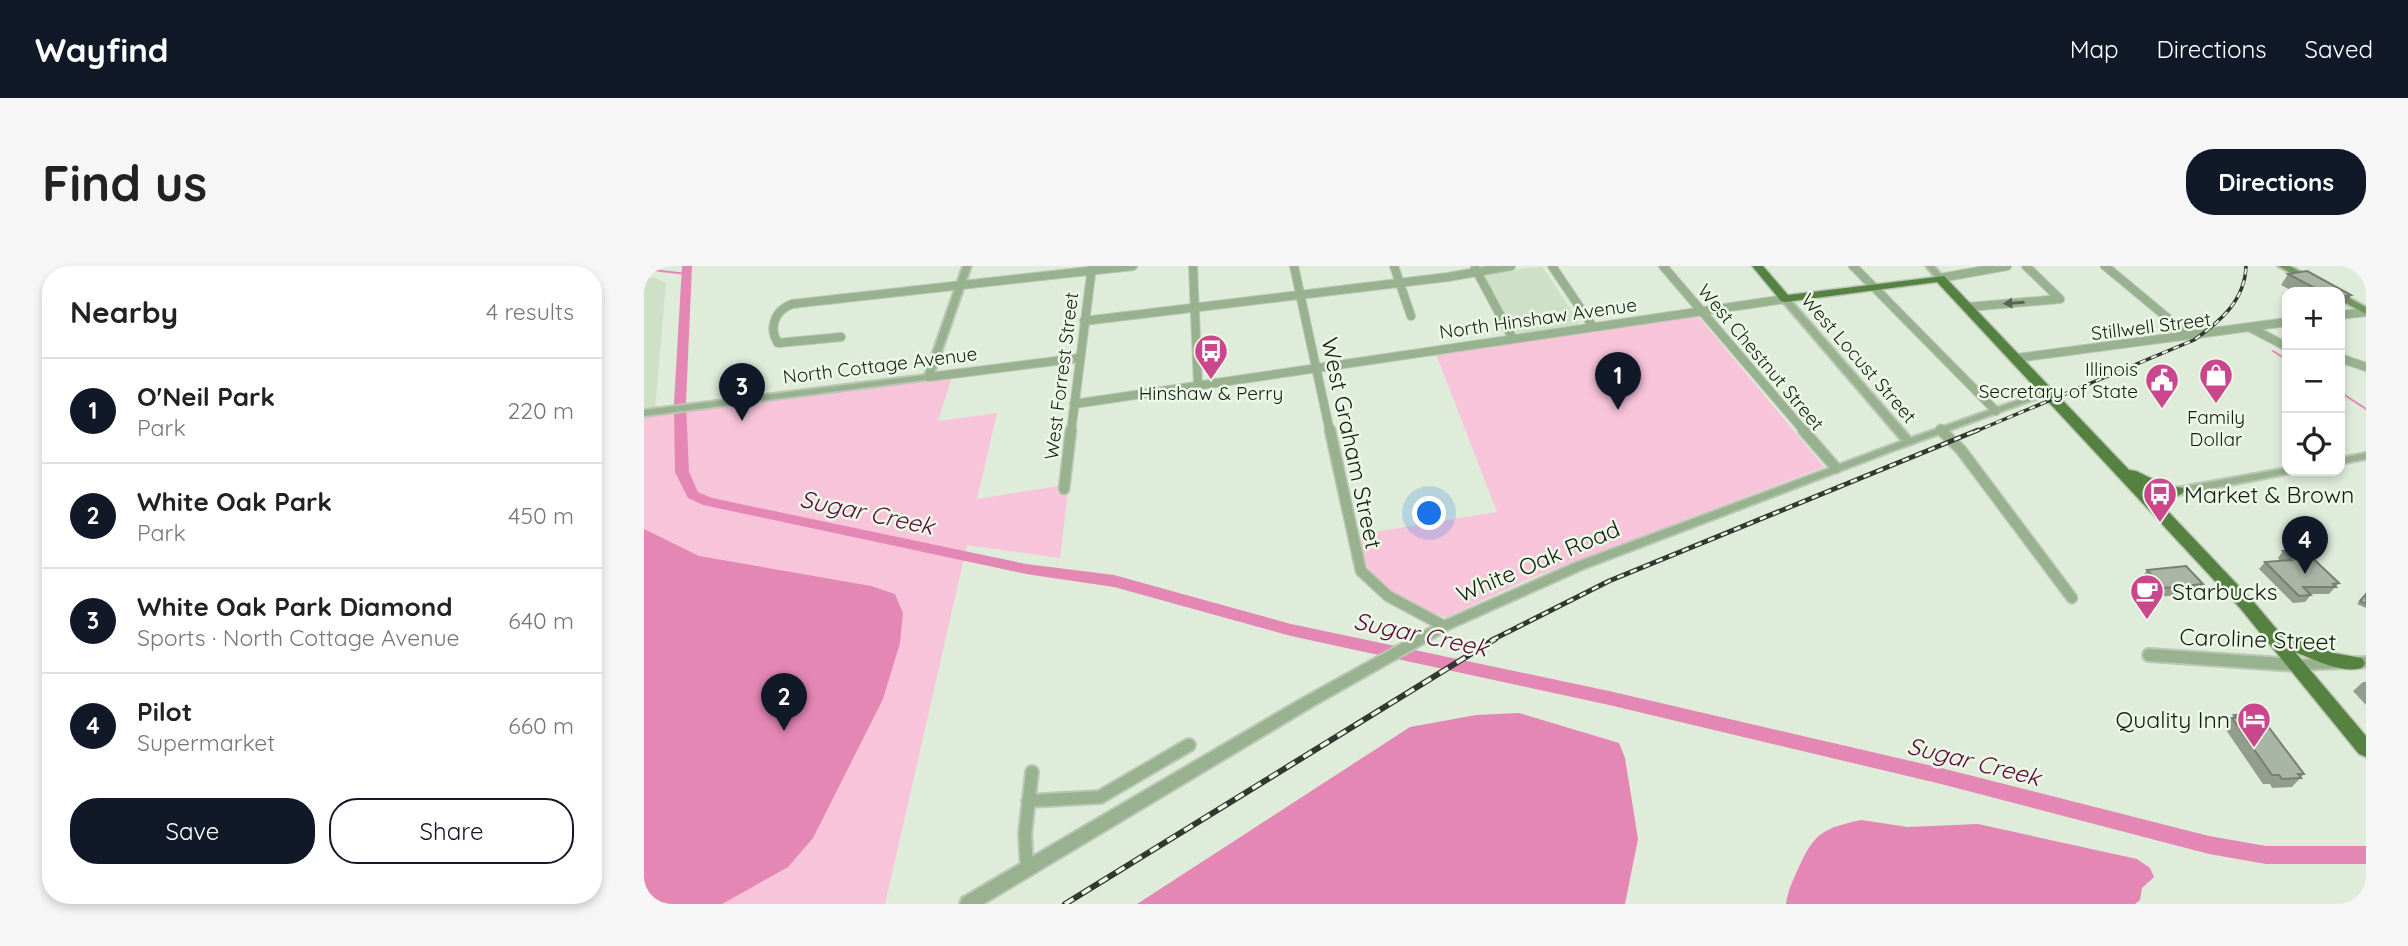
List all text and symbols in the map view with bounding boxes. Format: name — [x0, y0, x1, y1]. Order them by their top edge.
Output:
text: Wayfind — [35, 29, 169, 70]
text: Map — [2070, 34, 2119, 64]
text: Directions — [2157, 34, 2267, 64]
text: Saved — [2305, 34, 2373, 64]
button: Directions — [2186, 149, 2366, 215]
text: Find us — [42, 152, 207, 213]
street label: West Chestnut Street — [1693, 279, 1829, 435]
map controls — [2282, 287, 2345, 476]
button: + — [2282, 287, 2345, 350]
street label: West Locust Street — [1796, 288, 1922, 428]
street label: West Forrest Street — [1039, 291, 1083, 461]
street label: North Hinshaw Avenue — [1438, 292, 1638, 344]
text: Nearby — [70, 293, 178, 331]
text: 4 results — [486, 297, 574, 326]
one-way arrow — [2003, 298, 2025, 309]
street label: Stillwell Street — [2090, 307, 2212, 345]
bus stop icon: Hinshaw & Perry — [1192, 332, 1230, 381]
street label: West Graham Street — [1315, 335, 1389, 552]
street label: North Cottage Avenue — [781, 341, 979, 389]
button: − — [2282, 350, 2345, 413]
pin: 1 — [1595, 352, 1641, 410]
shop icon: Family Dollar — [2197, 356, 2235, 405]
place label: Illinois Secretary of State — [1979, 357, 2138, 403]
public building icon: Illinois Secretary of State — [2143, 361, 2181, 410]
pin: 3 — [719, 363, 765, 421]
text: O'Neil Park — [137, 380, 275, 413]
place label: Hinshaw & Perry — [1139, 381, 1283, 405]
text: 1 — [89, 396, 97, 425]
text: 220 m — [508, 396, 574, 425]
place label: Family Dollar — [2187, 405, 2245, 451]
text: Park — [137, 413, 186, 442]
button: locate — [2282, 413, 2345, 476]
bus stop icon: Market & Brown — [2141, 475, 2179, 524]
place label: Market & Brown — [2184, 480, 2354, 509]
water label: Sugar Creek — [797, 483, 939, 541]
text: White Oak Park — [137, 485, 332, 518]
your location — [1412, 496, 1446, 530]
text: 2 — [86, 501, 100, 530]
text: 450 m — [508, 501, 574, 530]
street label: White Oak Road — [1452, 514, 1624, 608]
pin: 4 — [2282, 516, 2328, 574]
text: Park — [137, 518, 186, 547]
cafe icon: Starbucks — [2128, 572, 2166, 621]
place label: Starbucks — [2172, 577, 2277, 606]
text: White Oak Park Diamond — [137, 590, 452, 623]
water label: Sugar Creek — [1351, 605, 1493, 663]
text: 3 — [87, 606, 99, 635]
text: 640 m — [508, 606, 574, 635]
street label: Caroline Street — [2179, 622, 2337, 656]
text: Sports · North Cottage Avenue — [137, 623, 460, 652]
pin: 2 — [761, 673, 807, 731]
text: Pilot — [137, 695, 192, 728]
hotel icon: Quality Inn — [2235, 700, 2273, 749]
place label: Quality Inn — [2115, 705, 2230, 734]
text: 4 — [86, 711, 100, 740]
text: 660 m — [508, 711, 574, 740]
text: Supermarket — [137, 728, 275, 757]
water label: Sugar Creek — [1904, 730, 2046, 793]
button: Save — [70, 798, 315, 864]
button: Share — [329, 798, 574, 864]

